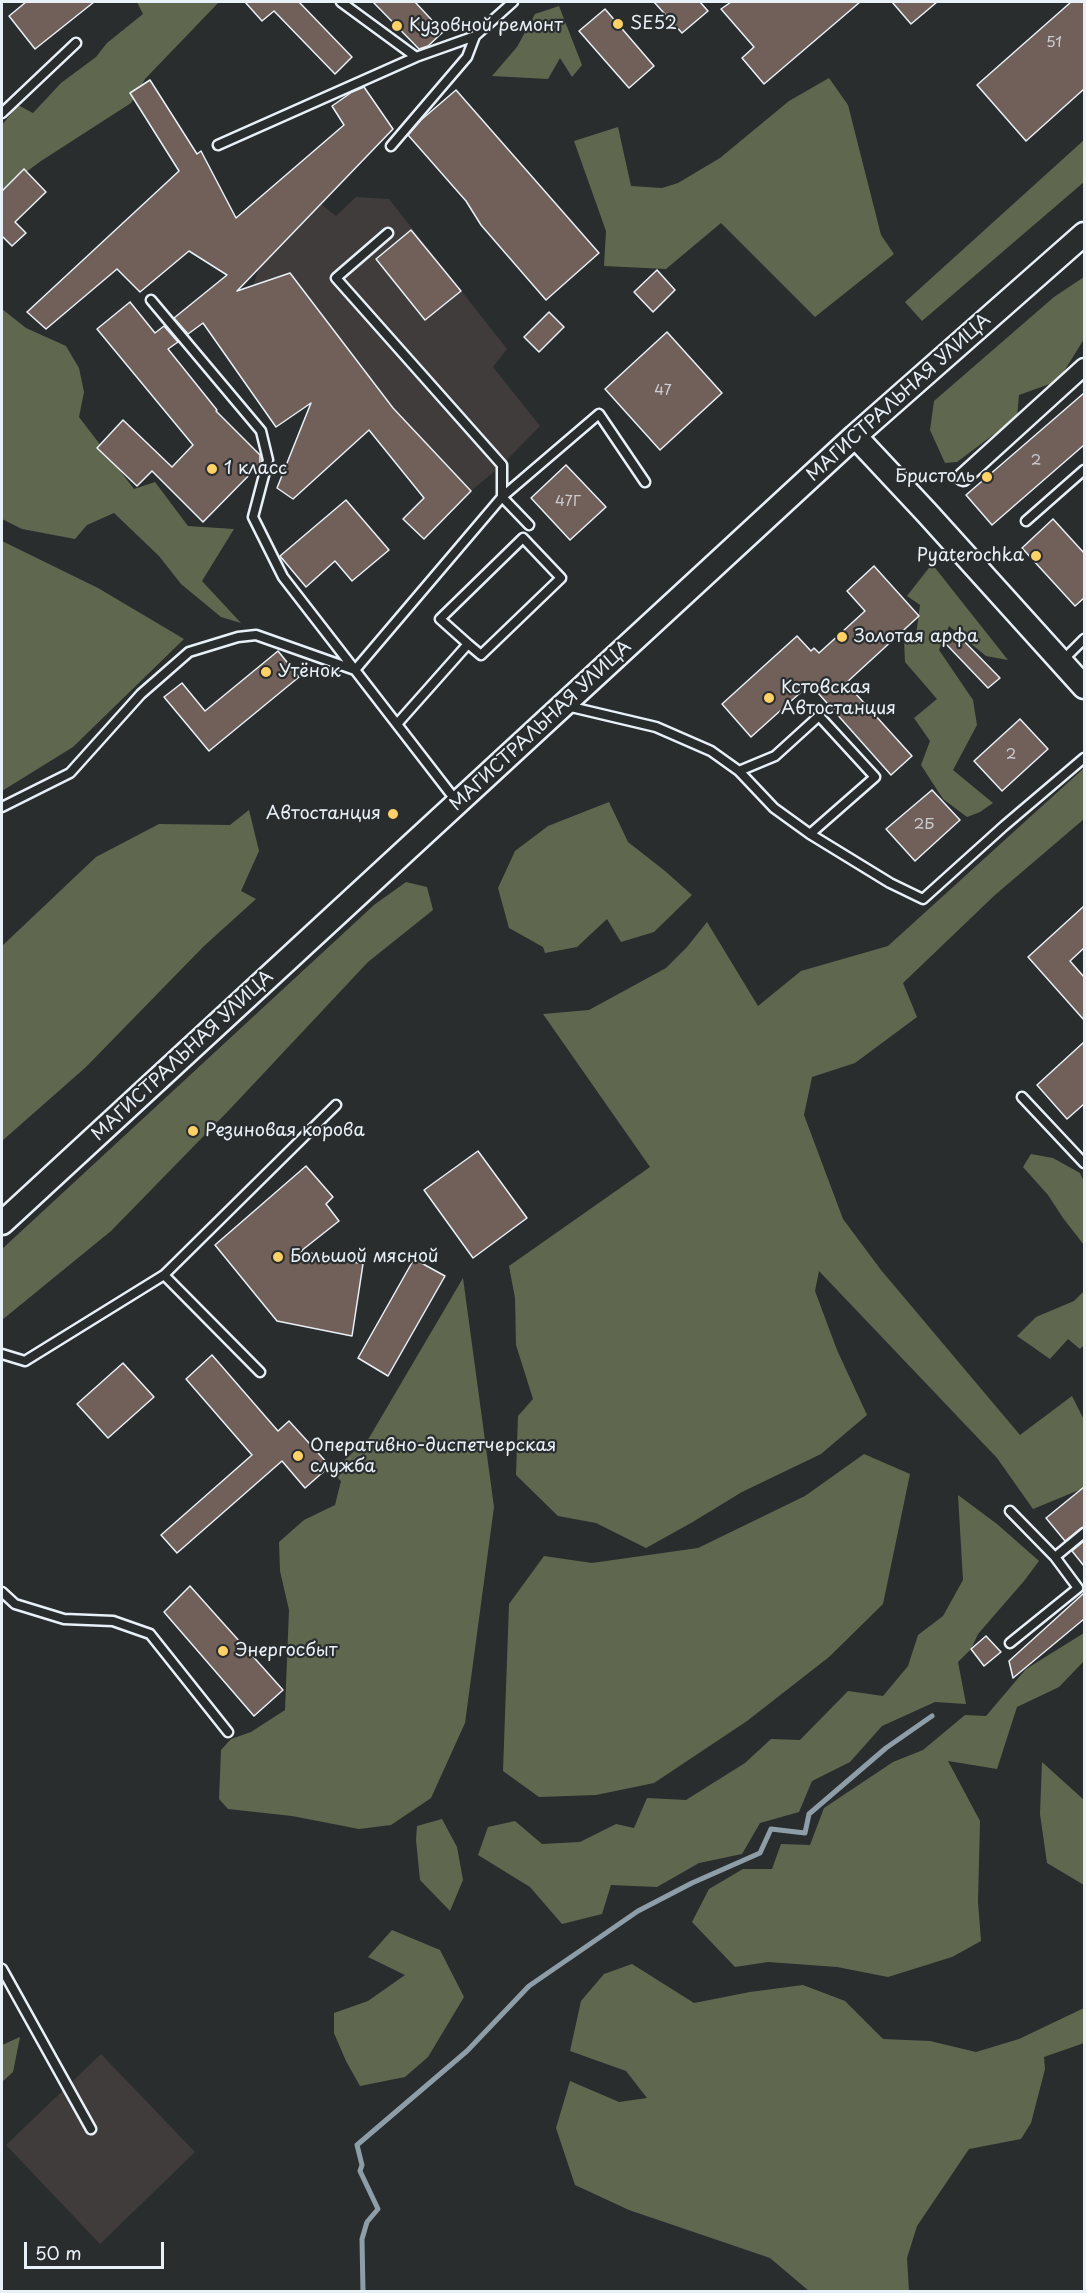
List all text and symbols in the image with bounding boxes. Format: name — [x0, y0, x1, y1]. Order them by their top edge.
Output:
place label: SE52 — [630, 13, 677, 35]
place label: Кузовной ремонт — [409, 15, 563, 37]
marker: SE52 — [611, 17, 625, 31]
marker: Кузовной ремонт — [390, 19, 404, 33]
house number: 51 — [1046, 34, 1062, 52]
street label: МАГИСТРАЛЬНАЯ УЛИЦА — [803, 310, 995, 486]
house number: 47 — [654, 382, 672, 400]
house number: 2 — [1031, 452, 1041, 470]
place label: 1 класс — [224, 458, 287, 480]
marker: 1 класс — [205, 462, 219, 476]
place label: Бристоль — [895, 466, 975, 488]
marker: Бристоль — [980, 470, 994, 484]
house number: 47Г — [555, 493, 581, 511]
place label: Pyaterochka — [917, 545, 1024, 567]
marker: Pyaterochka — [1029, 549, 1043, 563]
place label: Золотая арфа — [854, 626, 978, 648]
marker: Золотая арфа — [835, 630, 849, 644]
street label: МАГИСТРАЛЬНАЯ УЛИЦА — [446, 636, 636, 816]
place label: Утёнок — [278, 661, 341, 683]
marker: Утёнок — [259, 665, 273, 679]
place label: Кстовская Автостанция — [781, 677, 896, 720]
marker: Кстовская Автостанция — [762, 691, 776, 705]
house number: 2 — [1006, 746, 1016, 764]
place label: Автостанция — [266, 803, 381, 825]
marker: Автостанция — [386, 807, 400, 821]
house number: 2Б — [914, 816, 934, 834]
street label: МАГИСТРАЛЬНАЯ УЛИЦА — [88, 966, 278, 1146]
place label: Резиновая корова — [205, 1120, 365, 1142]
marker: Резиновая корова — [186, 1124, 200, 1138]
place label: Большой мясной — [290, 1246, 438, 1268]
marker: Большой мясной — [271, 1250, 285, 1264]
place label: Оперативно-диспетчерская служба — [310, 1435, 556, 1478]
marker: Оперативно-диспетчерская служба — [291, 1449, 305, 1463]
place label: Энергосбыт — [235, 1640, 337, 1662]
marker: Энергосбыт — [216, 1644, 230, 1658]
scale bar — [27, 2230, 166, 2268]
text: 50 m — [35, 2239, 82, 2266]

